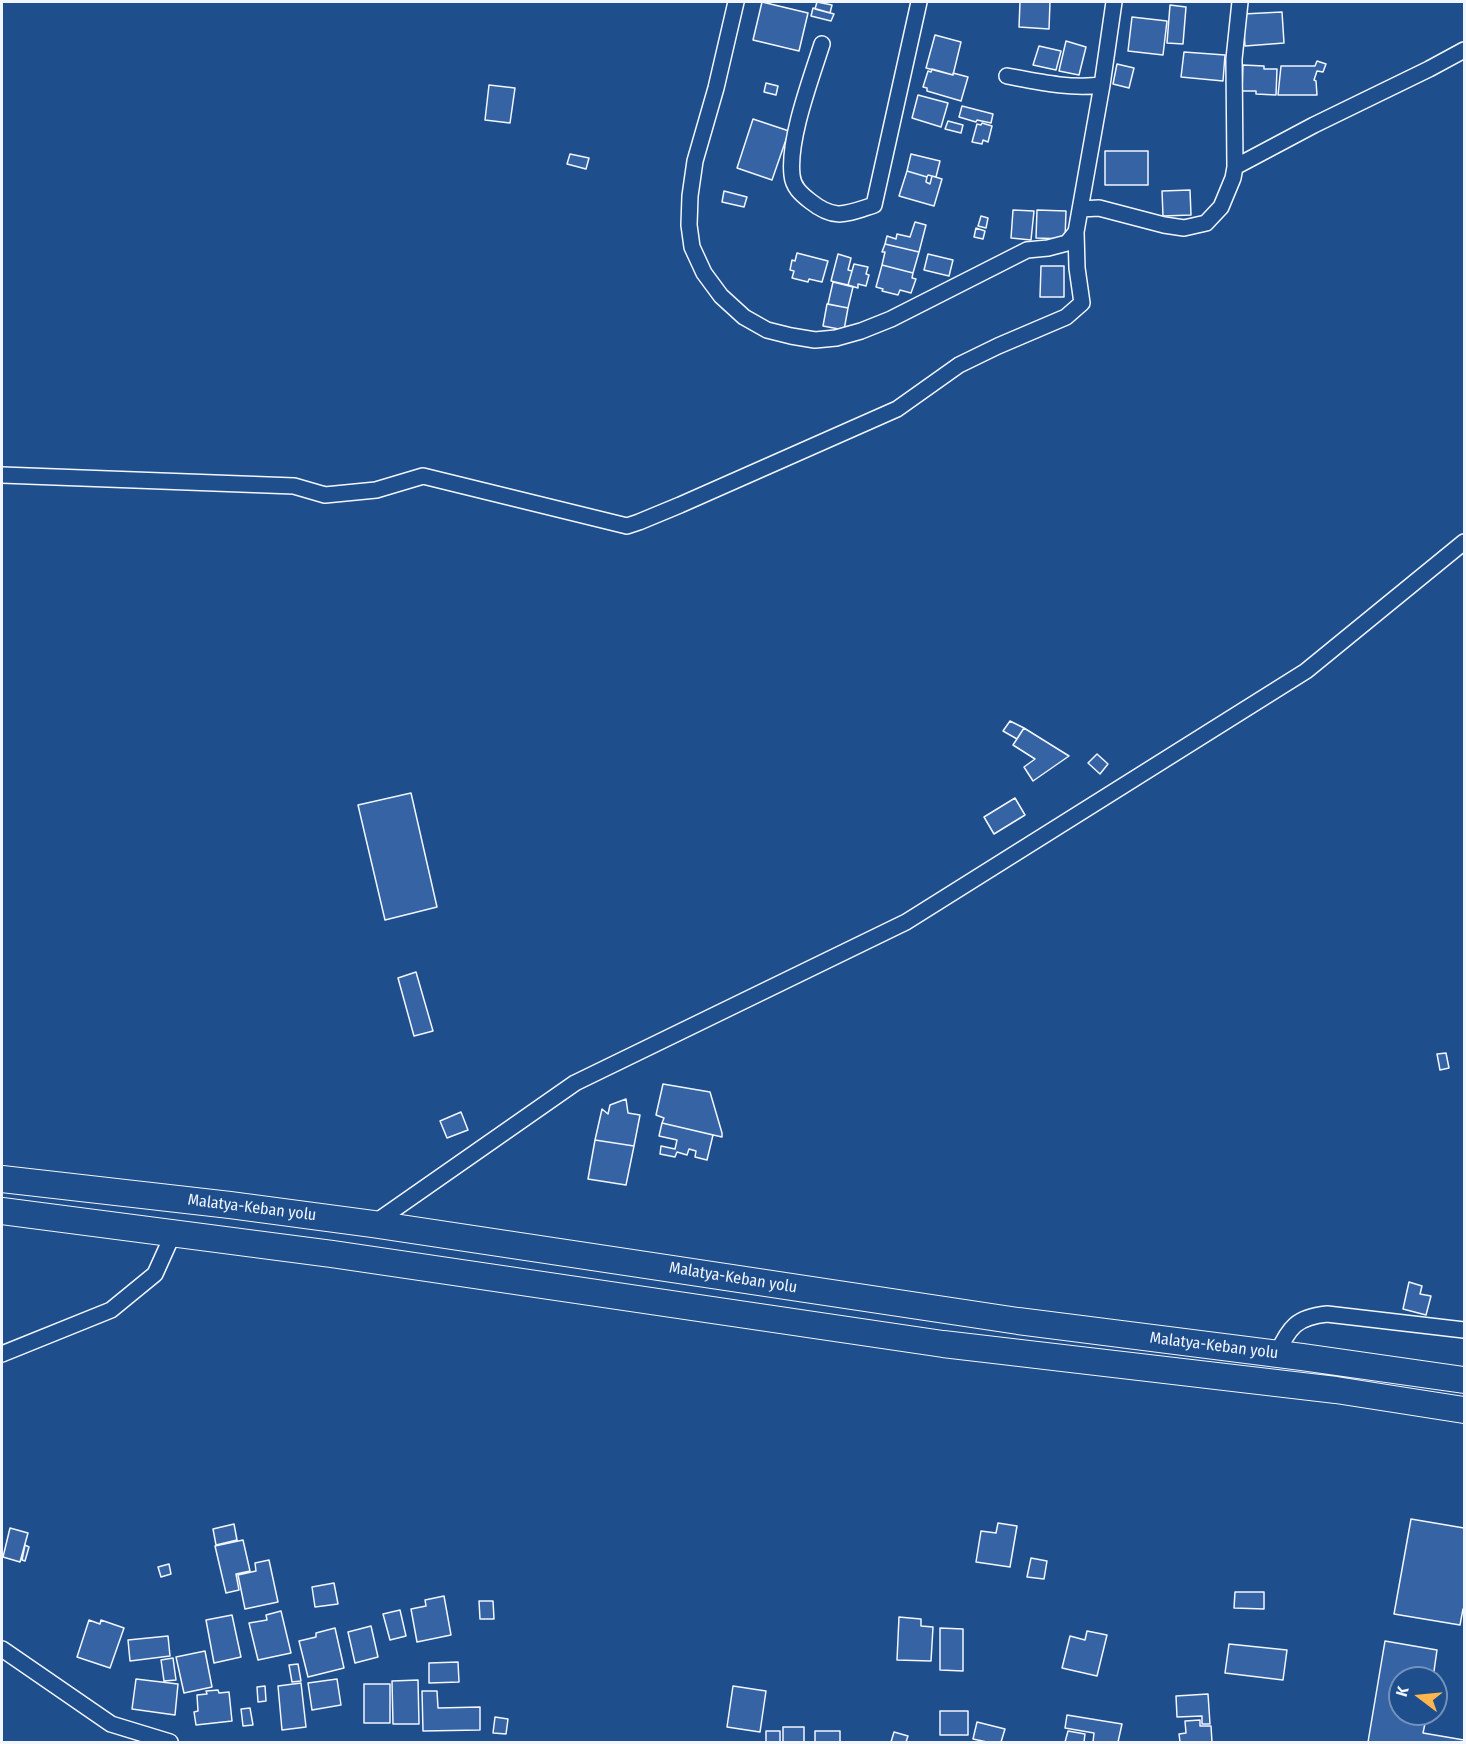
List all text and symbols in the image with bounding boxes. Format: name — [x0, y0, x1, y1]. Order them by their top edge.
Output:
street label: Malatya-Keban yolu — [187, 1191, 317, 1225]
street label: Malatya-Keban yolu — [668, 1258, 798, 1298]
street label: Malatya-Keban yolu — [1149, 1329, 1279, 1363]
north arrow — [1388, 1666, 1448, 1726]
text: K — [1392, 1684, 1413, 1699]

